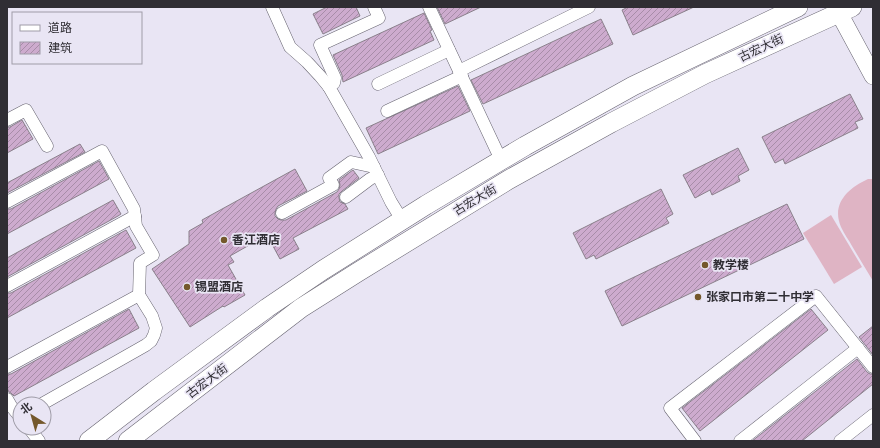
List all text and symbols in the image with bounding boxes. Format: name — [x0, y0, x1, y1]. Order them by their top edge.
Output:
legend — [12, 12, 142, 64]
text: 道路 — [48, 21, 72, 35]
street label: 古宏大街 — [736, 32, 786, 64]
text: 建筑 — [48, 41, 72, 55]
street label: 古宏大街 — [451, 182, 499, 218]
place label: 香江酒店 — [232, 233, 280, 247]
marker: 香江酒店 — [219, 235, 229, 245]
place label: 教学楼 — [713, 258, 749, 272]
marker: 教学楼 — [700, 260, 710, 270]
place label: 锡盟酒店 — [195, 280, 243, 294]
marker: 锡盟酒店 — [182, 282, 192, 292]
place label: 张家口市第二十中学 — [706, 290, 814, 304]
marker: 张家口市第二十中学 — [693, 292, 703, 302]
street label: 古宏大街 — [184, 361, 230, 401]
north arrow — [12, 396, 52, 436]
text: 北 — [18, 400, 34, 416]

